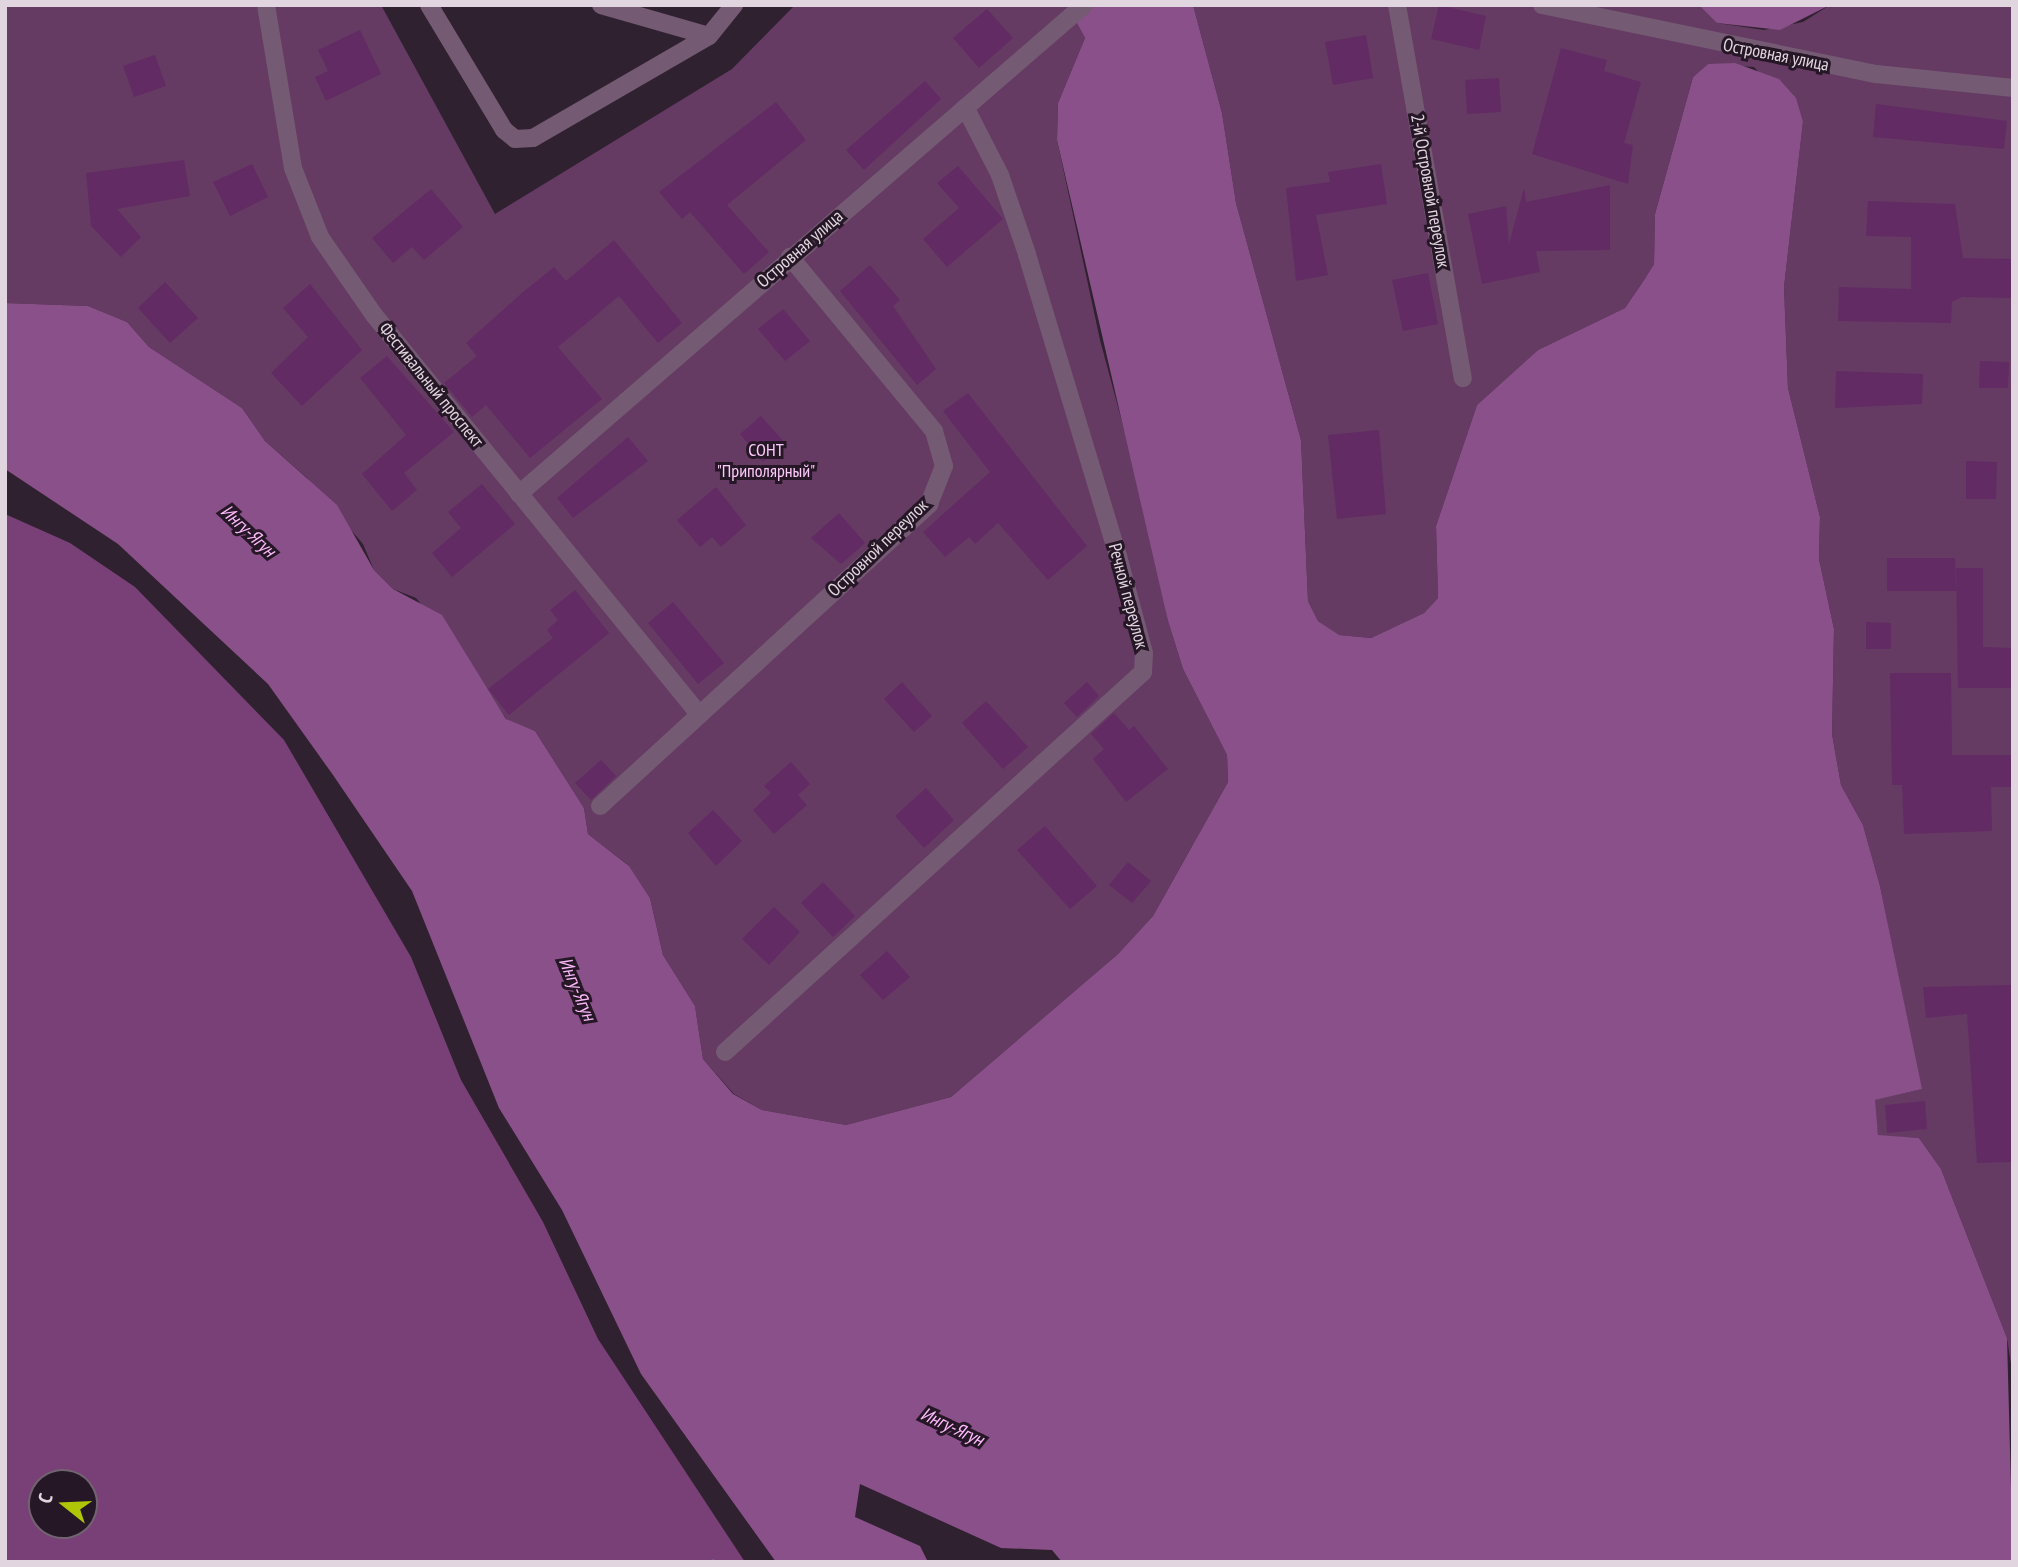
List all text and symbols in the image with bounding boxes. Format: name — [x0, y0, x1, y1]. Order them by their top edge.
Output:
street label: Островная улица — [1721, 34, 1831, 76]
street label: 2-й Островной переулок — [1406, 112, 1454, 270]
street label: Островная улица — [752, 206, 848, 292]
street label: Фестивальный проспект — [374, 318, 488, 452]
park label: СОНТ "Приполярный" — [717, 440, 815, 482]
street label: Островной переулок — [823, 495, 933, 601]
water label: Ингу-Ягун — [216, 500, 280, 562]
street label: Речной переулок — [1104, 541, 1152, 651]
water label: Ингу-Ягун — [553, 954, 601, 1024]
water label: Ингу-Ягун — [917, 1403, 987, 1451]
north arrow — [28, 1469, 98, 1539]
text: С — [32, 1490, 58, 1506]

